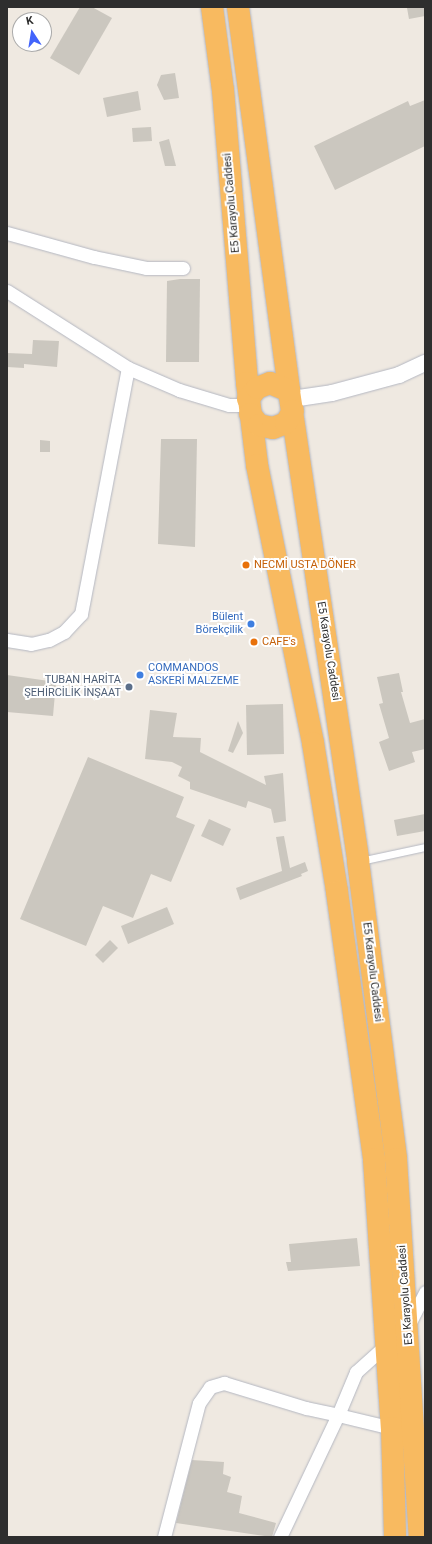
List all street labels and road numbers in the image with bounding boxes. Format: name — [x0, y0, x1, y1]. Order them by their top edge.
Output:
street label: E5 Karayolu Caddesi — [221, 153, 243, 253]
street label: E5 Karayolu Caddesi — [314, 601, 342, 701]
street label: E5 Karayolu Caddesi — [359, 922, 385, 1022]
street label: E5 Karayolu Caddesi — [396, 1245, 416, 1345]

